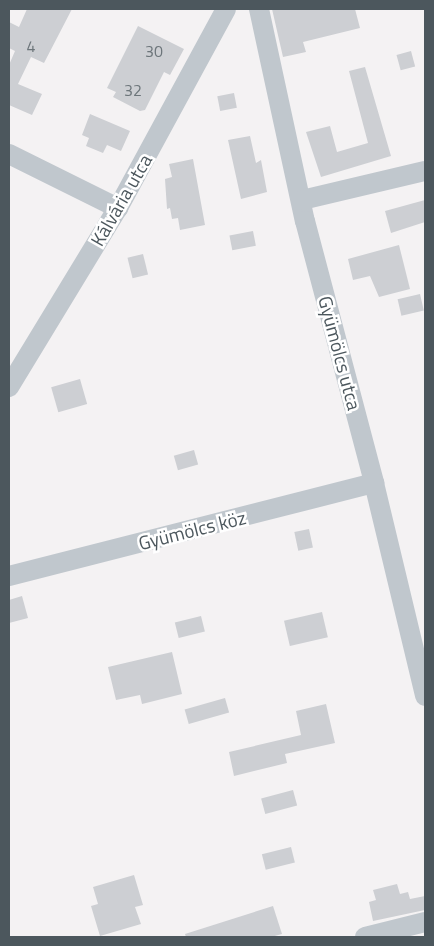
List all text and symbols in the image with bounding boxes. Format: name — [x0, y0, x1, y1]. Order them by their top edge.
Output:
house number: 4 — [27, 36, 35, 56]
house number: 30 — [145, 41, 163, 61]
house number: 32 — [124, 80, 142, 100]
street label: Kálvária utca — [86, 150, 156, 250]
street label: Gyümölcs utca — [314, 294, 366, 412]
street label: Gyümölcs köz — [136, 506, 248, 554]

